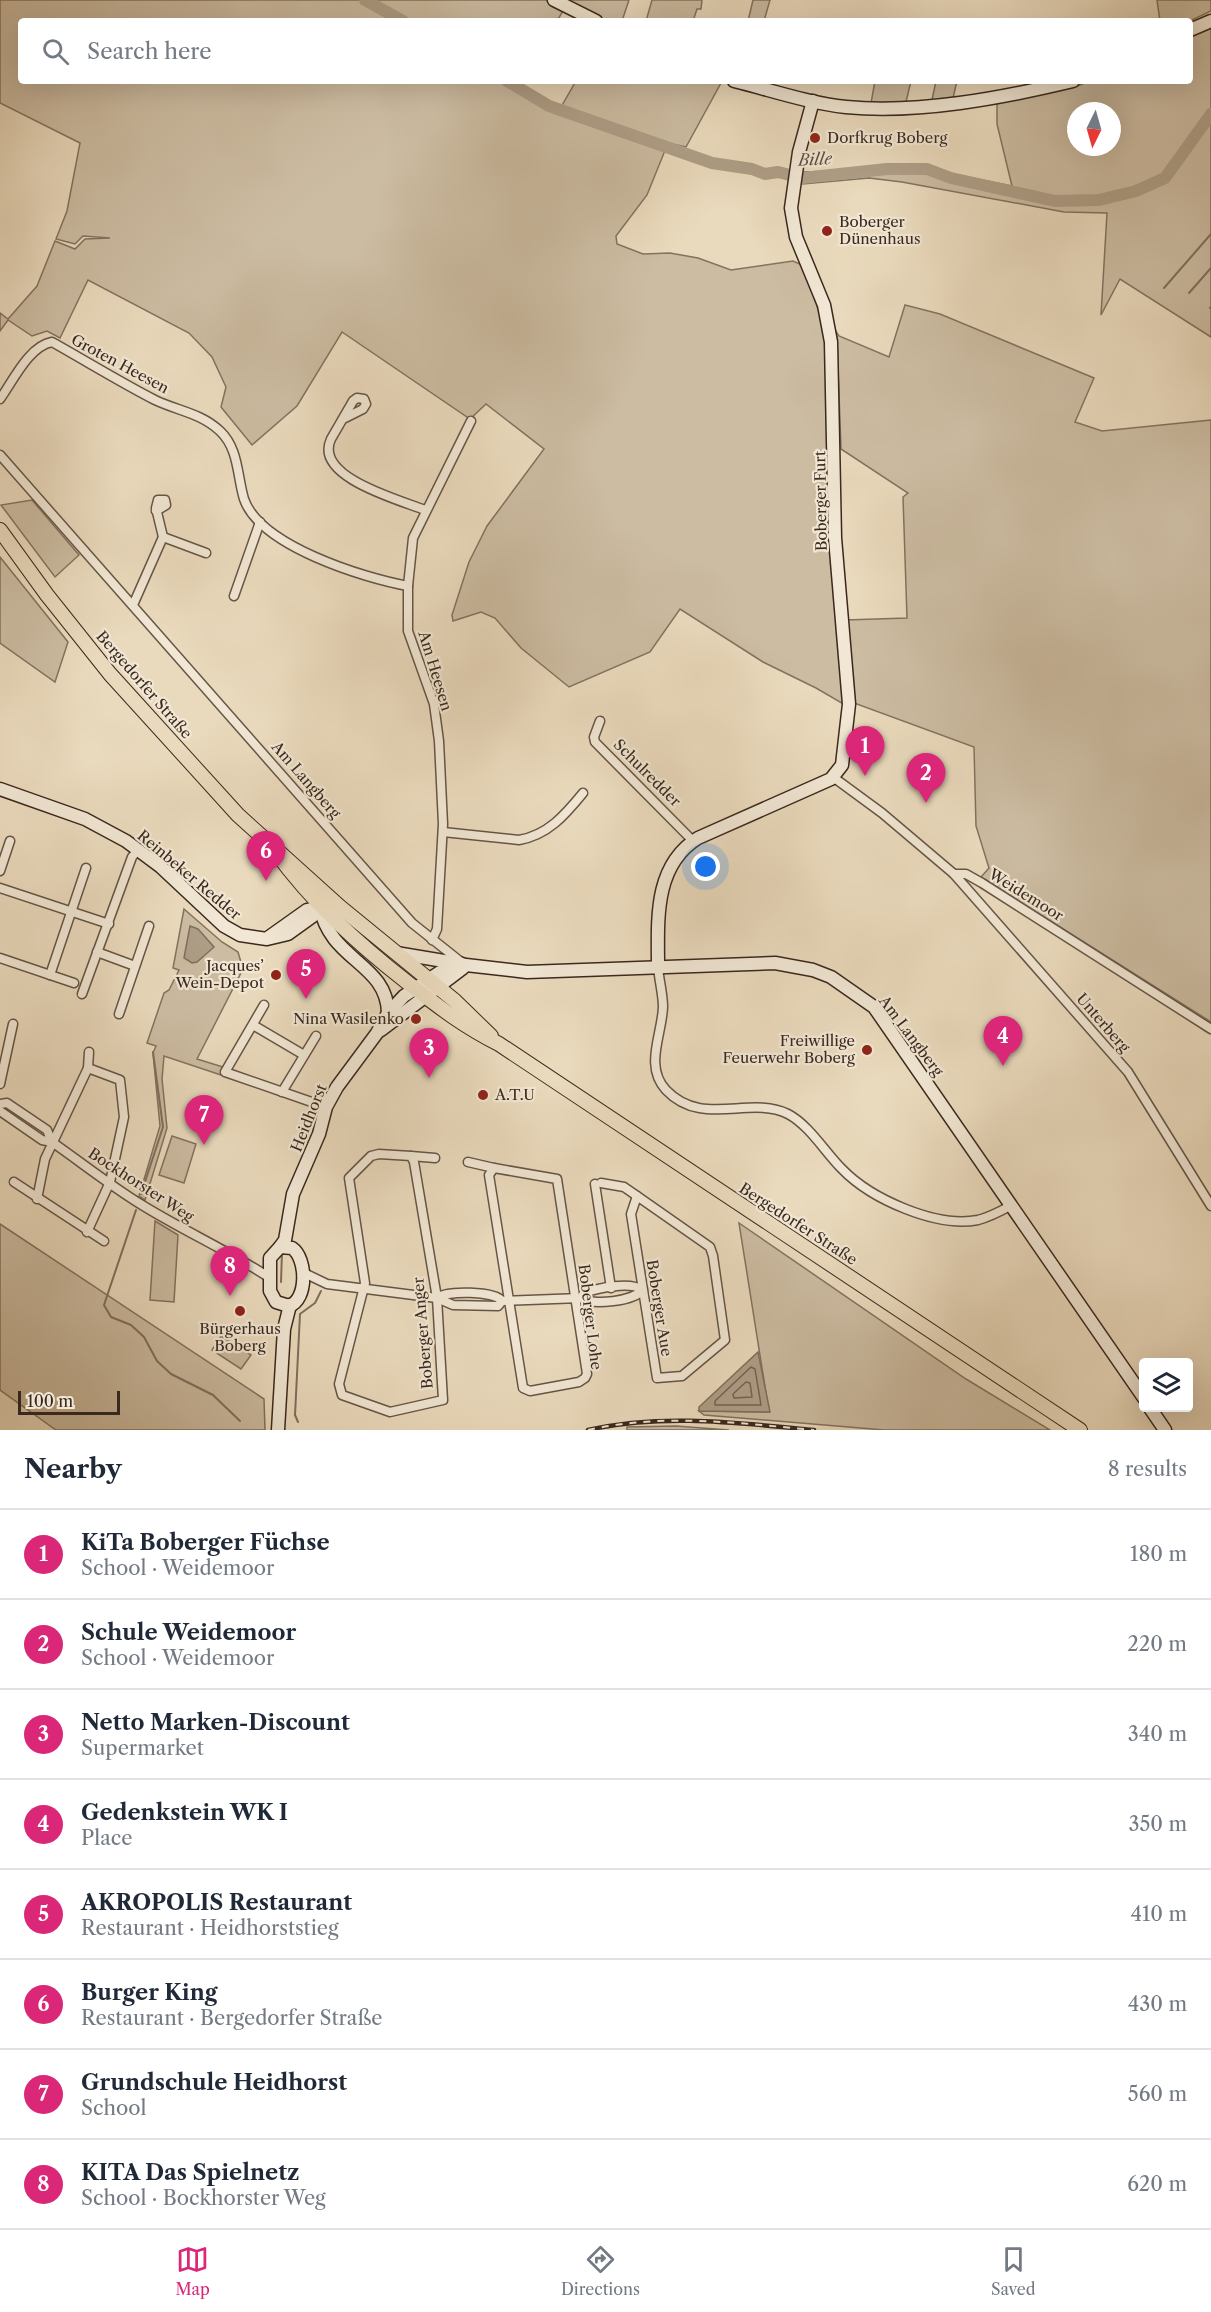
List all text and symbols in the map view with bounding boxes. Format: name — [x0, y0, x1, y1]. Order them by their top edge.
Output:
search box — [18, 18, 1193, 84]
icon: search — [39, 35, 72, 68]
text: Search here — [87, 38, 212, 65]
north arrow — [1067, 102, 1121, 156]
place label: Dorfkrug Boberg — [827, 128, 947, 147]
marker: Dorfkrug Boberg — [808, 131, 822, 145]
water label: Bille — [796, 148, 834, 170]
place label: Boberger Dünenhaus — [839, 212, 920, 248]
marker: Boberger Dünenhaus — [820, 224, 834, 238]
street label: Groten Heesen — [68, 330, 173, 398]
street label: Boberger Furt — [810, 450, 831, 551]
street label: Bergedorfer Straße — [92, 627, 196, 743]
street label: Am Heesen — [414, 628, 457, 714]
pin: 1 — [846, 726, 884, 776]
street label: Schulredder — [610, 735, 685, 811]
street label: Am Langberg — [267, 737, 345, 822]
pin: 2 — [906, 754, 946, 803]
street label: Reinbeker Redder — [134, 826, 246, 924]
pin: 6 — [246, 832, 286, 881]
your location — [691, 852, 720, 881]
street label: Weidemoor — [985, 864, 1068, 925]
pin: 5 — [286, 950, 326, 999]
place label: Jacques’ Wein-Depot — [174, 956, 265, 992]
marker: Jacques’ Wein-Depot — [269, 968, 283, 982]
street label: Unterberg — [1073, 989, 1134, 1056]
street label: Am Langberg — [874, 991, 948, 1080]
place label: Nina Wasilenko — [293, 1009, 404, 1028]
marker: Nina Wasilenko — [409, 1012, 423, 1026]
pin: 4 — [984, 1016, 1022, 1066]
pin: 3 — [410, 1028, 448, 1078]
place label: Freiwillige Feuerwehr Boberg — [722, 1031, 855, 1067]
marker: Freiwillige Feuerwehr Boberg — [860, 1043, 874, 1057]
street label: Heidhorst — [286, 1081, 331, 1154]
place label: A.T.U — [494, 1085, 535, 1104]
marker: A.T.U — [476, 1088, 490, 1102]
pin: 7 — [184, 1096, 224, 1145]
street label: Bockhorster Weg — [85, 1143, 198, 1226]
street label: Bergedorfer Straße — [736, 1178, 861, 1269]
pin: 8 — [210, 1246, 250, 1296]
street label: Boberger Aue — [642, 1258, 677, 1358]
street label: Boberger Lohe — [575, 1263, 606, 1371]
street label: Boberger Anger — [408, 1276, 437, 1390]
marker: Bürgerhaus Boberg — [233, 1304, 247, 1318]
place label: Bürgerhaus Boberg — [199, 1319, 281, 1355]
map controls — [1139, 1358, 1193, 1412]
button: layers — [1139, 1358, 1193, 1412]
scale bar — [18, 1388, 120, 1416]
text: 100 m — [27, 1391, 73, 1411]
text: Nearby — [24, 1453, 122, 1485]
text: 8 results — [1108, 1457, 1187, 1481]
text: KiTa Boberger Füchse — [81, 1529, 330, 1556]
text: 1 — [39, 1542, 48, 1566]
text: 180 m — [1130, 1542, 1187, 1566]
text: School · Weidemoor — [81, 1556, 274, 1580]
text: Schule Weidemoor — [81, 1619, 296, 1646]
text: 2 — [38, 1632, 49, 1656]
text: 220 m — [1127, 1632, 1187, 1656]
text: School · Weidemoor — [81, 1646, 274, 1670]
text: Netto Marken-Discount — [81, 1709, 350, 1736]
text: 3 — [38, 1722, 49, 1746]
text: 340 m — [1128, 1722, 1187, 1746]
text: Supermarket — [81, 1736, 204, 1760]
text: Gedenkstein WK I — [81, 1799, 288, 1826]
text: 4 — [38, 1812, 49, 1836]
text: 350 m — [1129, 1812, 1187, 1836]
text: Place — [81, 1826, 132, 1850]
text: AKROPOLIS Restaurant — [81, 1889, 352, 1916]
text: 5 — [38, 1902, 49, 1926]
text: 410 m — [1130, 1902, 1187, 1926]
text: Restaurant · Heidhorststieg — [81, 1916, 339, 1940]
text: Burger King — [81, 1979, 218, 2006]
text: 6 — [38, 1992, 49, 2016]
text: 430 m — [1128, 1992, 1187, 2016]
text: Restaurant · Bergedorfer Straße — [81, 2006, 383, 2030]
text: Grundschule Heidhorst — [81, 2069, 347, 2096]
text: 7 — [38, 2082, 49, 2106]
text: 560 m — [1128, 2082, 1187, 2106]
text: School — [81, 2096, 146, 2120]
text: KITA Das Spielnetz — [81, 2159, 299, 2186]
text: 8 — [37, 2172, 50, 2196]
text: 620 m — [1127, 2172, 1187, 2196]
text: School · Bockhorster Weg — [81, 2186, 326, 2210]
tab: Map — [176, 2243, 210, 2299]
tab: Directions — [561, 2243, 640, 2299]
tab: Saved — [991, 2243, 1035, 2299]

